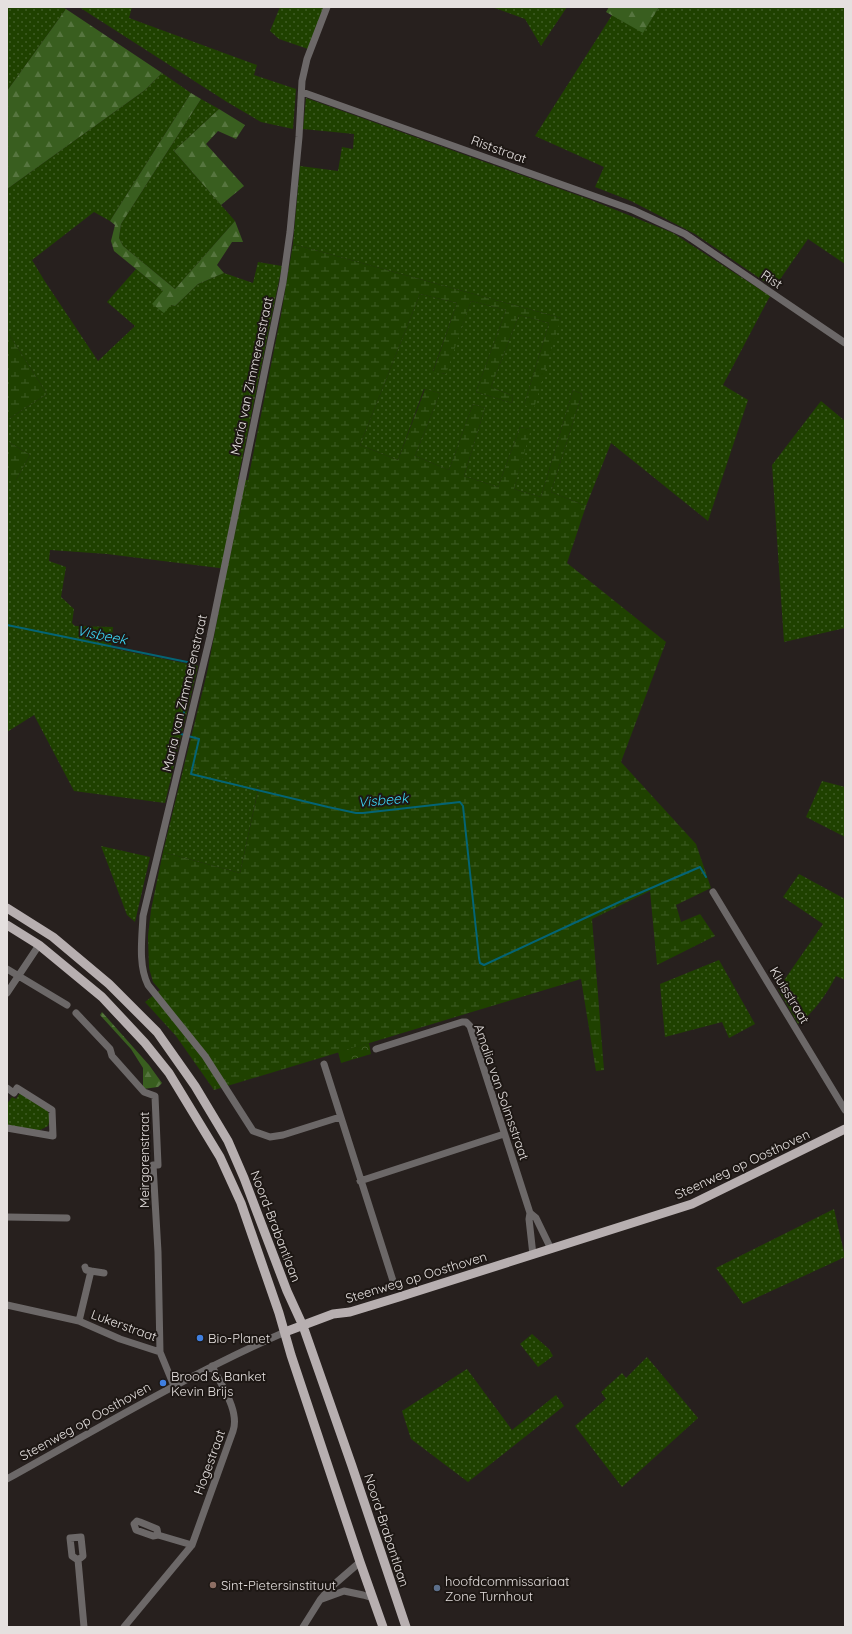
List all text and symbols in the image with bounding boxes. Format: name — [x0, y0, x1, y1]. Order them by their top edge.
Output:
street label: Riststraat — [469, 132, 529, 166]
street label: Rist — [758, 266, 786, 292]
street label: Maria van Zimmerenstraat — [226, 296, 276, 456]
street label: Maria van Zimmerenstraat — [158, 613, 210, 773]
water label: Visbeek — [75, 621, 130, 649]
water label: Visbeek — [357, 789, 411, 811]
street label: Kluisstraat — [767, 964, 813, 1026]
street label: Amalia van Solmsstraat — [471, 1022, 533, 1162]
street label: Meirgorenstraat — [136, 1112, 152, 1208]
street label: Steenweg op Oosthoven — [672, 1126, 812, 1202]
street label: Noord-Brabantlaan — [247, 1168, 305, 1284]
street label: Steenweg op Oosthoven — [343, 1248, 489, 1306]
street label: Lukerstraat — [89, 1306, 159, 1344]
place label: Bio-Planet — [208, 1330, 270, 1346]
marker: Bio-Planet — [195, 1333, 205, 1343]
place label: Brood & Banket Kevin Brijs — [171, 1368, 266, 1399]
street label: Steenweg op Oosthoven — [17, 1378, 153, 1464]
marker: Brood & Banket Kevin Brijs — [158, 1378, 168, 1388]
street label: Hogestraat — [190, 1427, 228, 1497]
street label: Noord-Brabantlaan — [361, 1471, 413, 1589]
place label: hoofdcommissariaat Zone Turnhout — [445, 1573, 570, 1604]
place label: Sint-Pietersinstituut — [221, 1577, 336, 1593]
marker: Sint-Pietersinstituut — [208, 1580, 218, 1590]
marker: hoofdcommissariaat Zone Turnhout — [432, 1583, 442, 1593]

